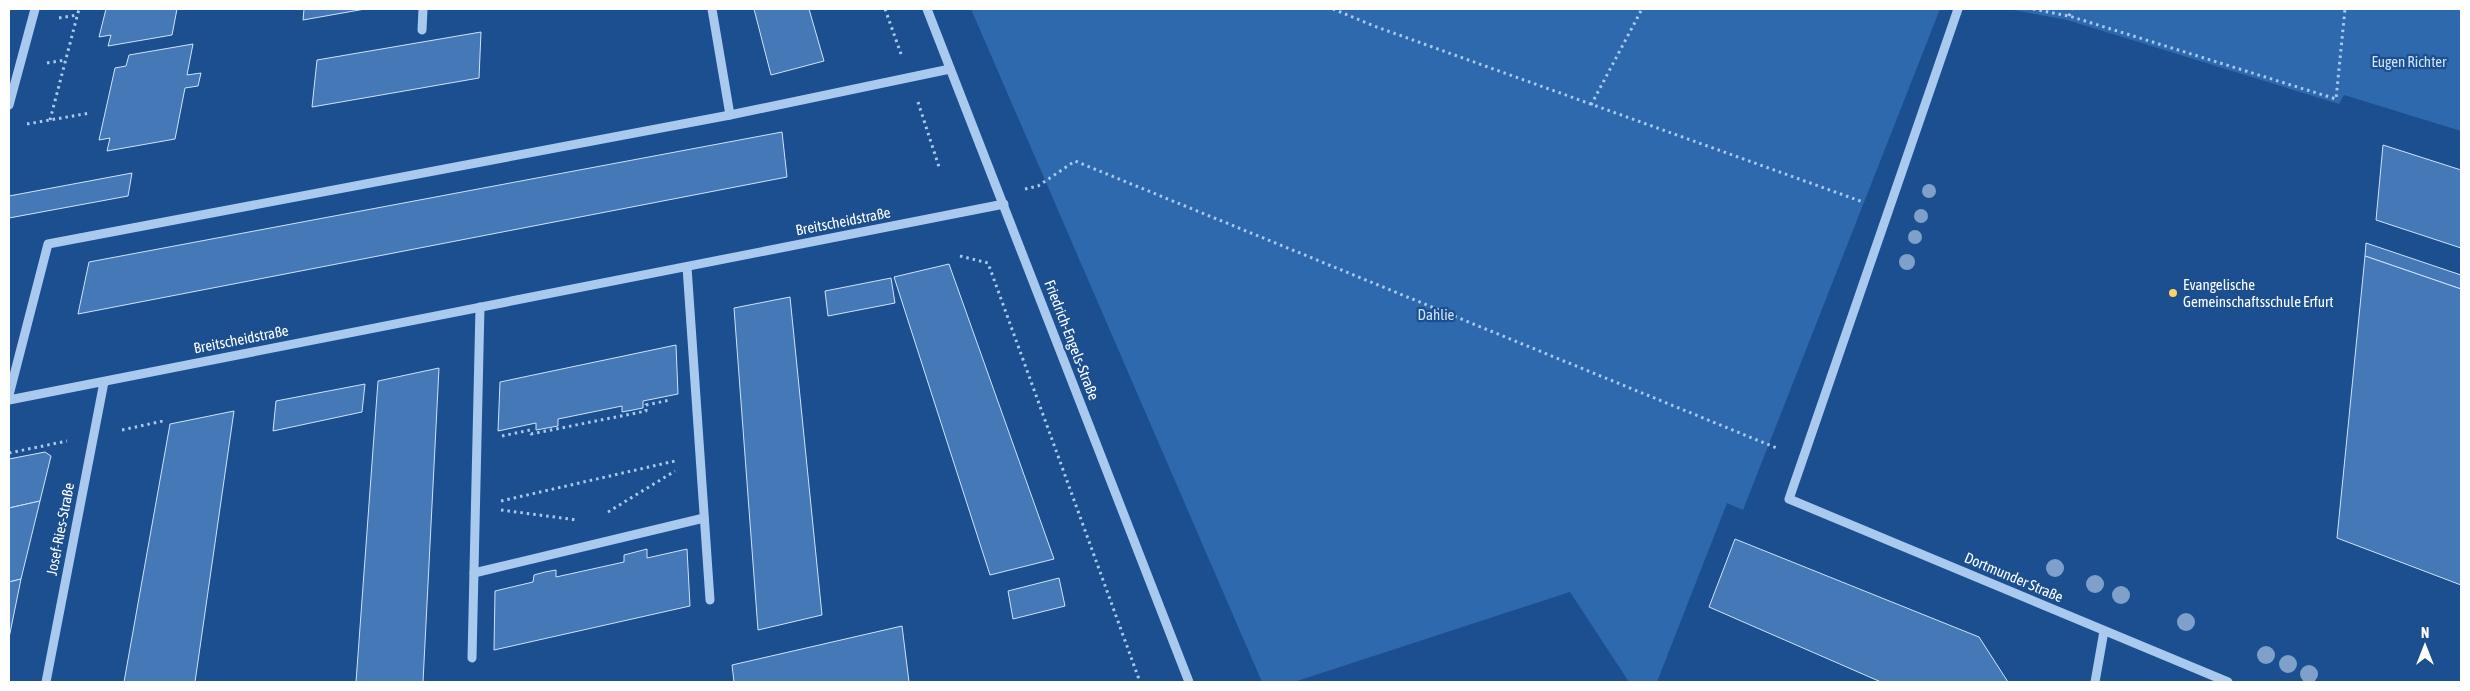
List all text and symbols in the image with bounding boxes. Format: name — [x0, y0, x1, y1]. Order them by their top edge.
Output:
park label: Eugen Richter — [2371, 53, 2447, 70]
street label: Breitscheidstraße — [794, 203, 892, 239]
place label: Evangelische Gemeinschaftsschule Erfurt — [2183, 276, 2334, 310]
street label: Friedrich-Engels-Straße — [1041, 278, 1103, 403]
marker: Evangelische Gemeinschaftsschule Erfurt — [2167, 287, 2179, 299]
park label: Dahlie — [1418, 306, 1455, 323]
street label: Breitscheidstraße — [192, 321, 290, 357]
street label: Josef-Ries-Straße — [43, 481, 77, 577]
street label: Dortmunder Straße — [1962, 549, 2066, 605]
north arrow — [2400, 621, 2450, 671]
text: N — [2421, 625, 2429, 641]

